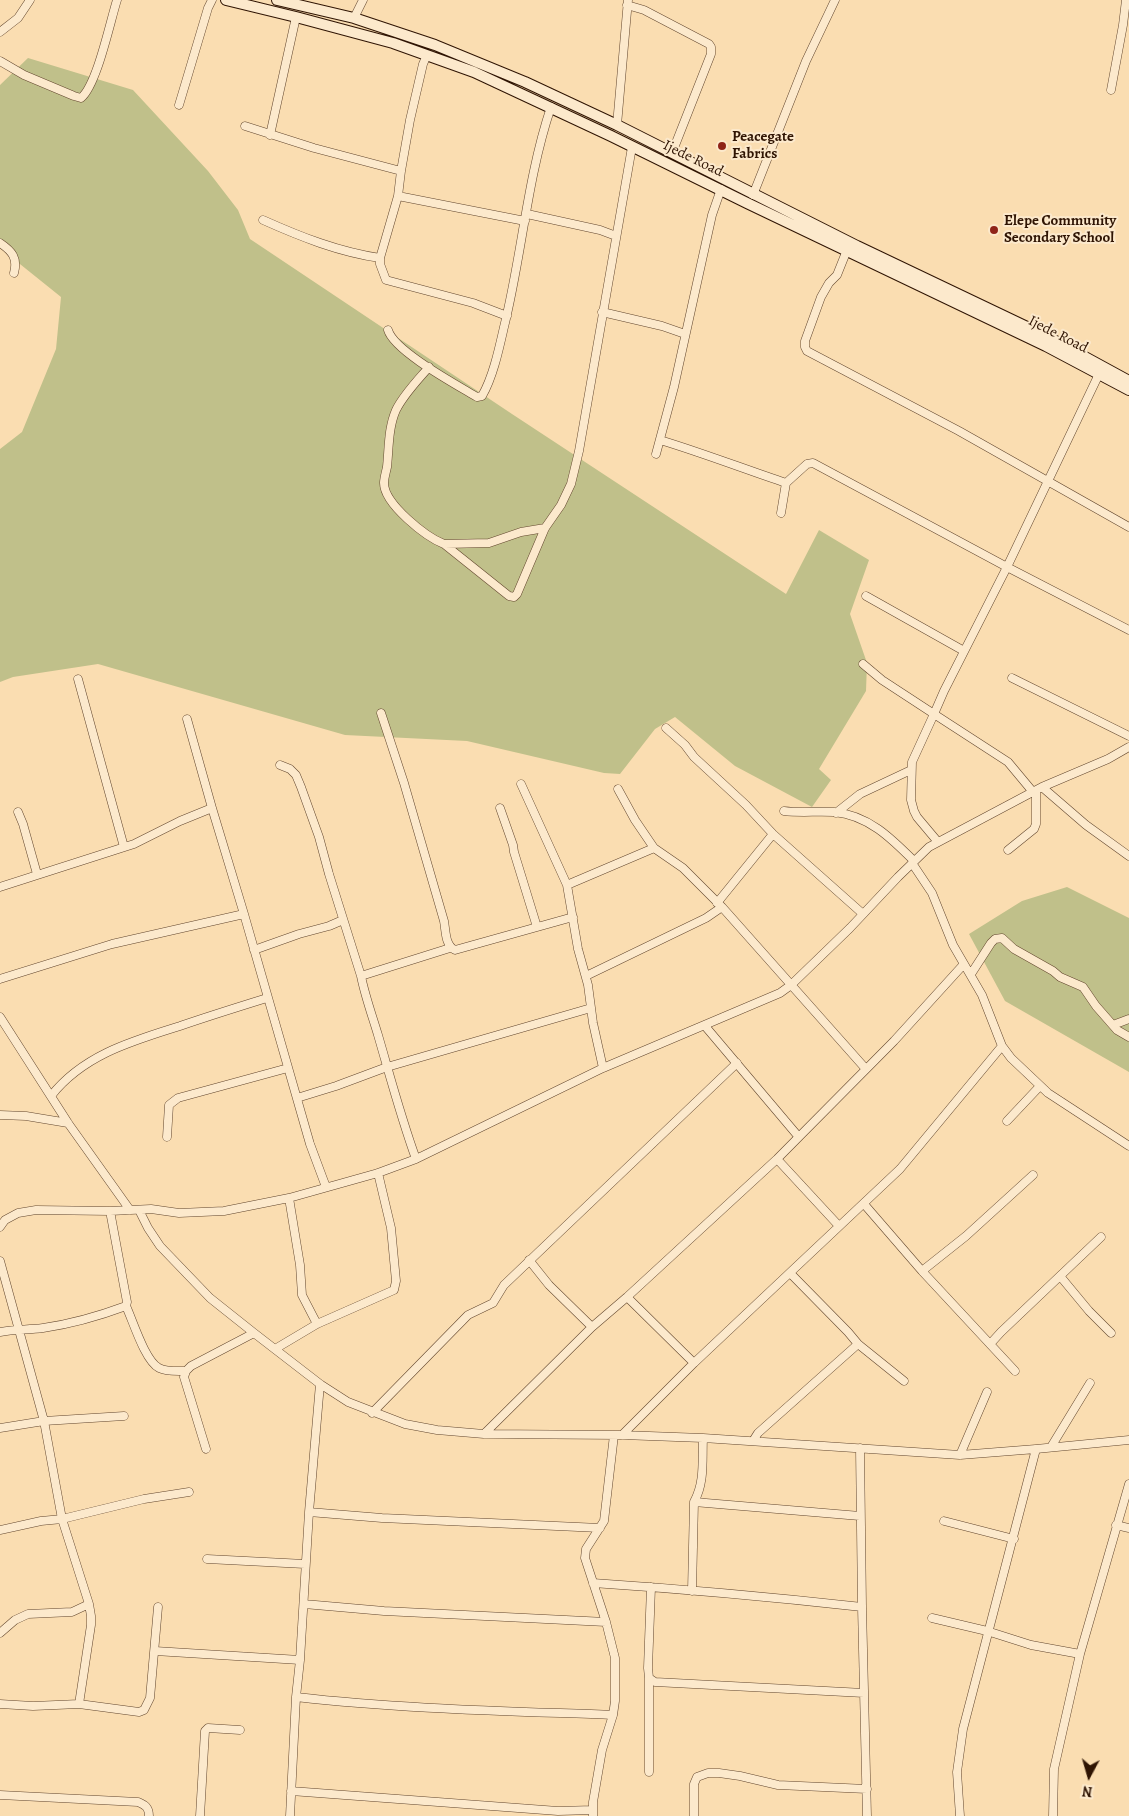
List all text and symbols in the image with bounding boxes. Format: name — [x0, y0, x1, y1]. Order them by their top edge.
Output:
place label: Peacegate Fabrics — [732, 128, 794, 163]
street label: Ijede Road — [660, 137, 726, 181]
marker: Peacegate Fabrics — [716, 140, 728, 152]
place label: Elepe Community Secondary School — [1004, 212, 1116, 247]
marker: Elepe Community Secondary School — [988, 224, 1000, 236]
street label: Ijede Road — [1025, 312, 1091, 358]
north arrow — [1064, 1751, 1114, 1801]
text: N — [1081, 1781, 1093, 1801]

